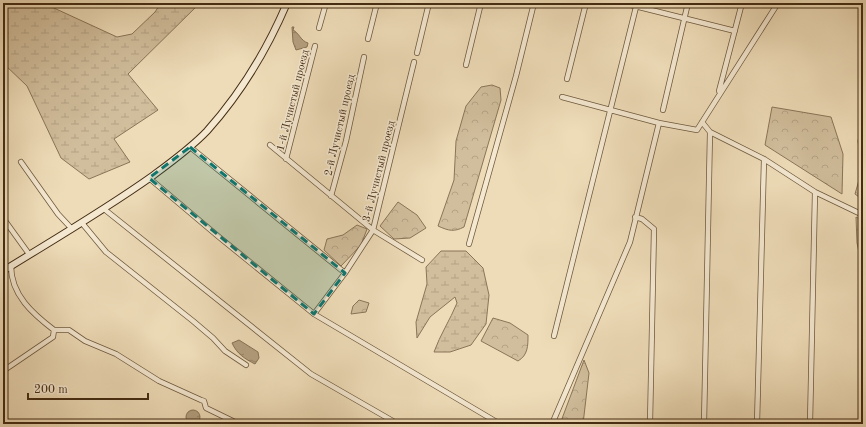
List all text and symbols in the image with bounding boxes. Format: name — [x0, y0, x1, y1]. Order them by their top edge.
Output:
street label: 1-й Лучистый проезд — [276, 48, 312, 152]
street label: 2-й Лучистый проезд — [323, 73, 358, 177]
street label: 3-й Лучистый проезд — [362, 119, 398, 223]
scale bar — [28, 375, 148, 401]
text: 200 m — [34, 384, 68, 396]

